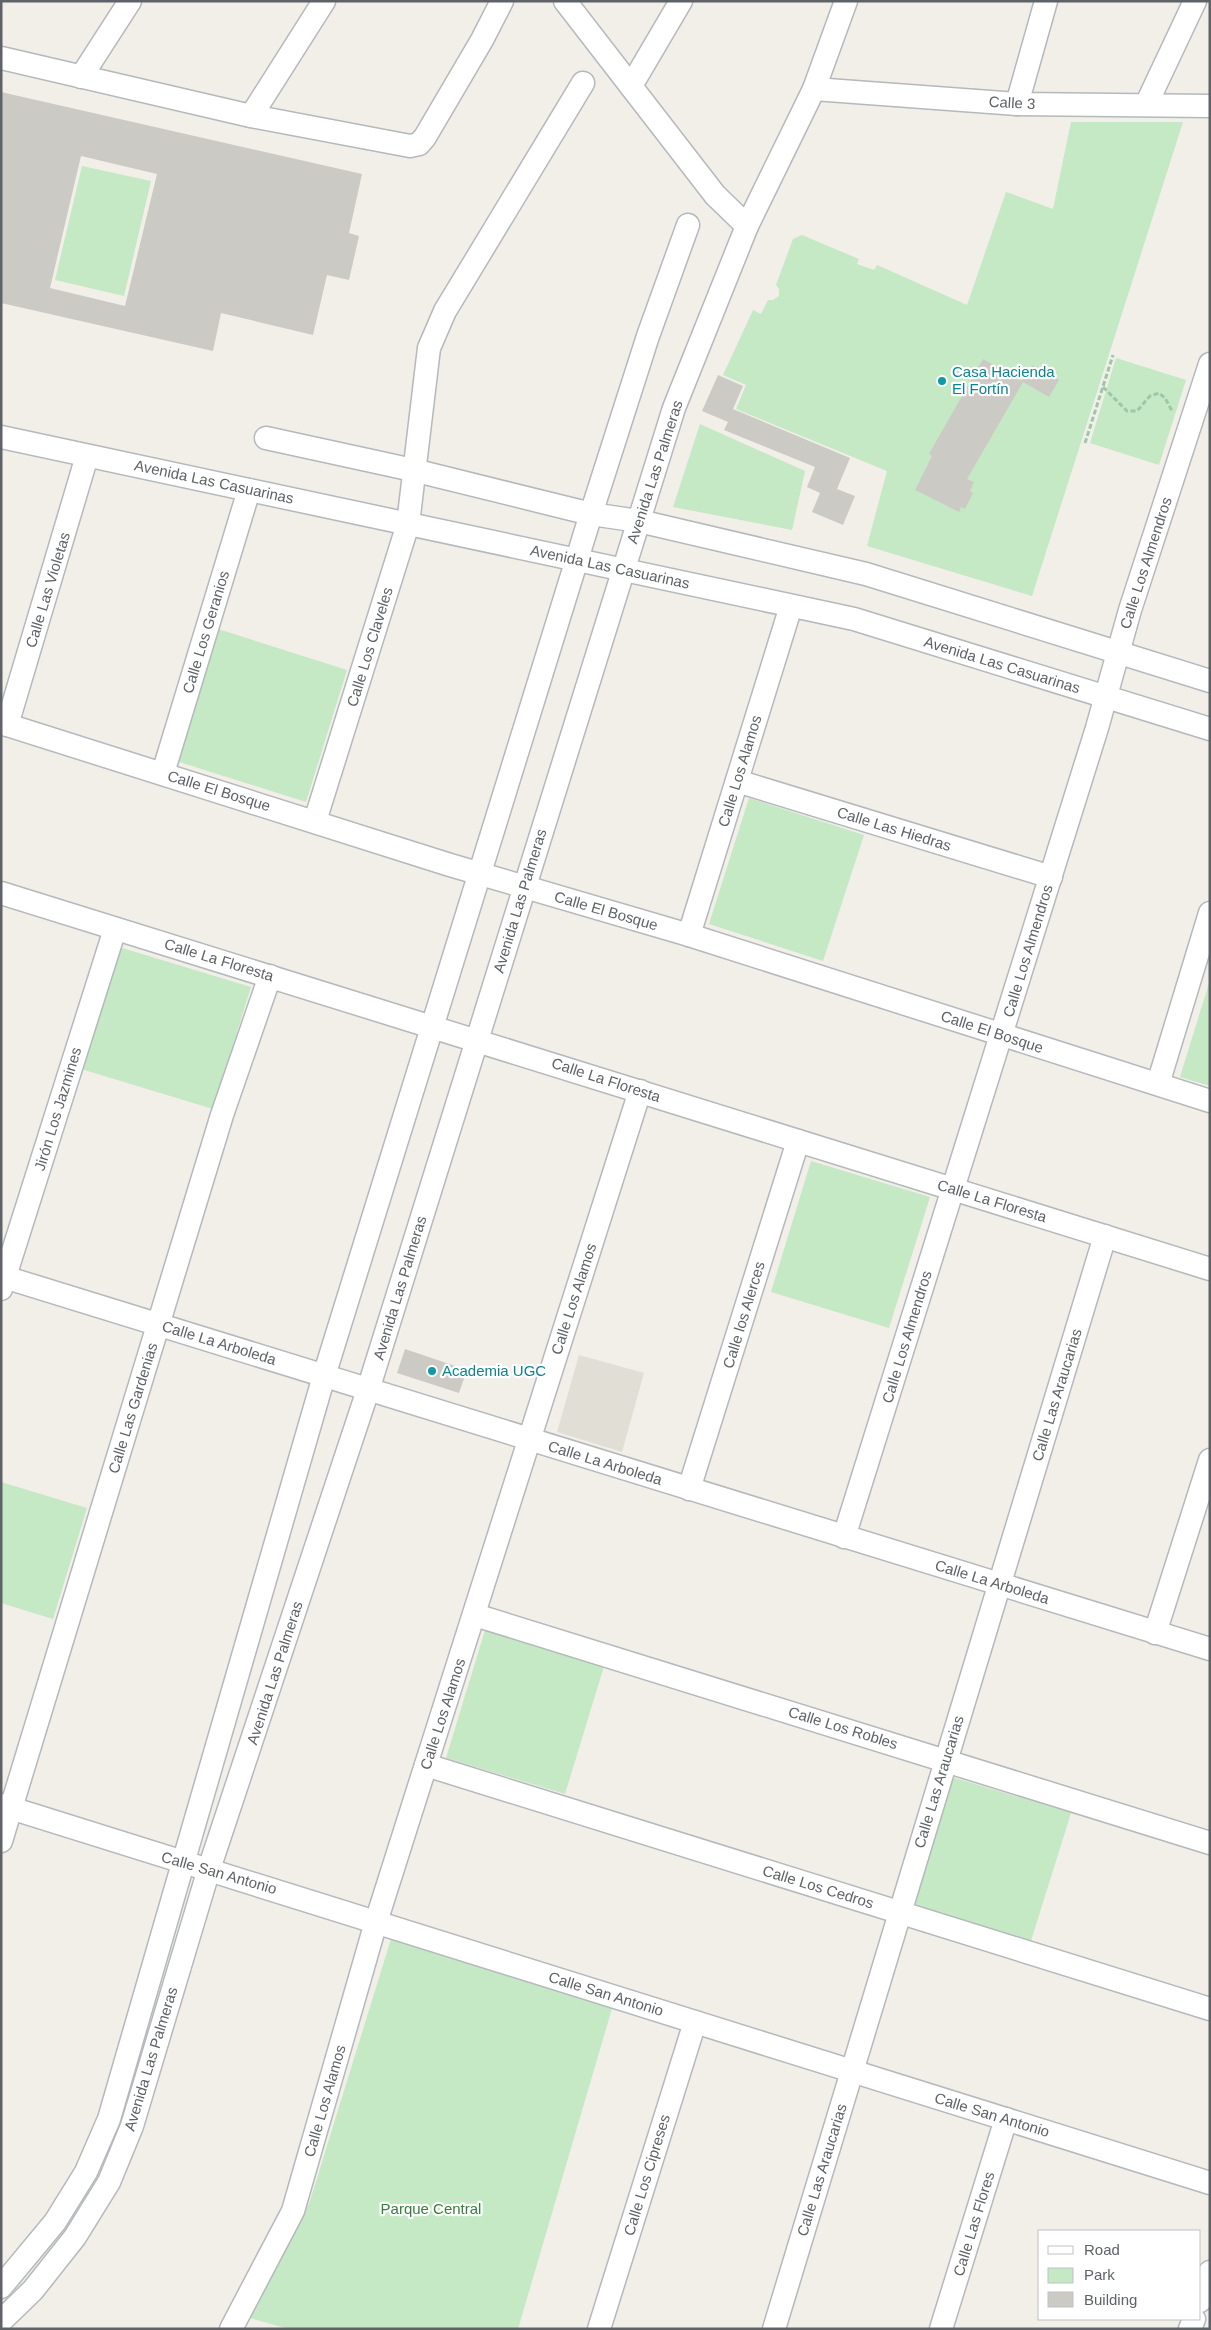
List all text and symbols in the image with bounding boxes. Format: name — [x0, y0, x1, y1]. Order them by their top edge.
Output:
street label: Calle 3 — [988, 93, 1036, 112]
place label: Casa Hacienda El Fortín — [952, 363, 1055, 397]
marker: Casa Hacienda El Fortín — [936, 375, 948, 387]
street label: Avenida Las Palmeras — [623, 398, 686, 546]
street label: Avenida Las Casuarinas — [133, 456, 295, 507]
street label: Calle Los Almendros — [1116, 495, 1175, 631]
street label: Calle Las Violetas — [22, 530, 73, 650]
street label: Avenida Las Casuarinas — [529, 541, 691, 592]
street label: Calle Los Geranios — [179, 568, 232, 695]
street label: Calle Los Claveles — [343, 585, 396, 709]
street label: Avenida Las Casuarinas — [922, 633, 1082, 696]
street label: Calle Los Alamos — [714, 713, 765, 829]
street label: Calle El Bosque — [166, 767, 273, 814]
street label: Calle Las Hiedras — [835, 803, 953, 854]
street label: Avenida Las Palmeras — [489, 827, 550, 975]
street label: Calle Los Almendros — [999, 883, 1056, 1019]
street label: Calle El Bosque — [552, 888, 660, 933]
street label: Calle La Floresta — [162, 935, 276, 984]
street label: Calle El Bosque — [939, 1007, 1046, 1056]
street label: Jirón Los Jazmines — [31, 1045, 84, 1173]
street label: Calle La Floresta — [550, 1054, 663, 1105]
street label: Calle La Floresta — [935, 1176, 1049, 1225]
street label: Avenida Las Palmeras — [369, 1214, 430, 1362]
street label: Calle Los Alamos — [548, 1241, 600, 1357]
street label: Calle los Alerces — [719, 1259, 768, 1370]
street label: Calle Los Almendros — [878, 1269, 935, 1405]
street label: Calle La Arboleda — [160, 1317, 279, 1368]
street label: Calle Las Araucarias — [1028, 1327, 1085, 1463]
street label: Calle Las Gardenias — [105, 1340, 161, 1475]
place label: Academia UGC — [442, 1362, 546, 1379]
marker: Academia UGC — [426, 1365, 438, 1377]
street label: Calle La Arboleda — [546, 1437, 665, 1488]
street label: Calle La Arboleda — [933, 1556, 1052, 1607]
street label: Avenida Las Palmeras — [243, 1599, 306, 1747]
street label: Calle Los Alamos — [417, 1656, 469, 1772]
street label: Calle Los Robles — [786, 1703, 900, 1752]
street label: Calle Las Araucarias — [910, 1714, 967, 1850]
street label: Calle San Antonio — [159, 1848, 279, 1897]
street label: Calle Los Cedros — [761, 1862, 876, 1911]
street label: Calle San Antonio — [547, 1968, 666, 2019]
street label: Avenida Las Palmeras — [120, 1985, 181, 2133]
street label: Calle Los Alamos — [300, 2043, 349, 2159]
street label: Calle San Antonio — [933, 2089, 1052, 2140]
street label: Calle Las Araucarias — [793, 2102, 850, 2238]
street label: Calle Los Cipreses — [620, 2112, 673, 2238]
street label: Calle Las Flores — [950, 2170, 997, 2278]
park label: Parque Central — [381, 2200, 481, 2217]
legend — [1038, 2230, 1201, 2320]
text: Road — [1084, 2241, 1120, 2258]
text: Park — [1084, 2266, 1115, 2283]
text: Building — [1084, 2291, 1137, 2308]

